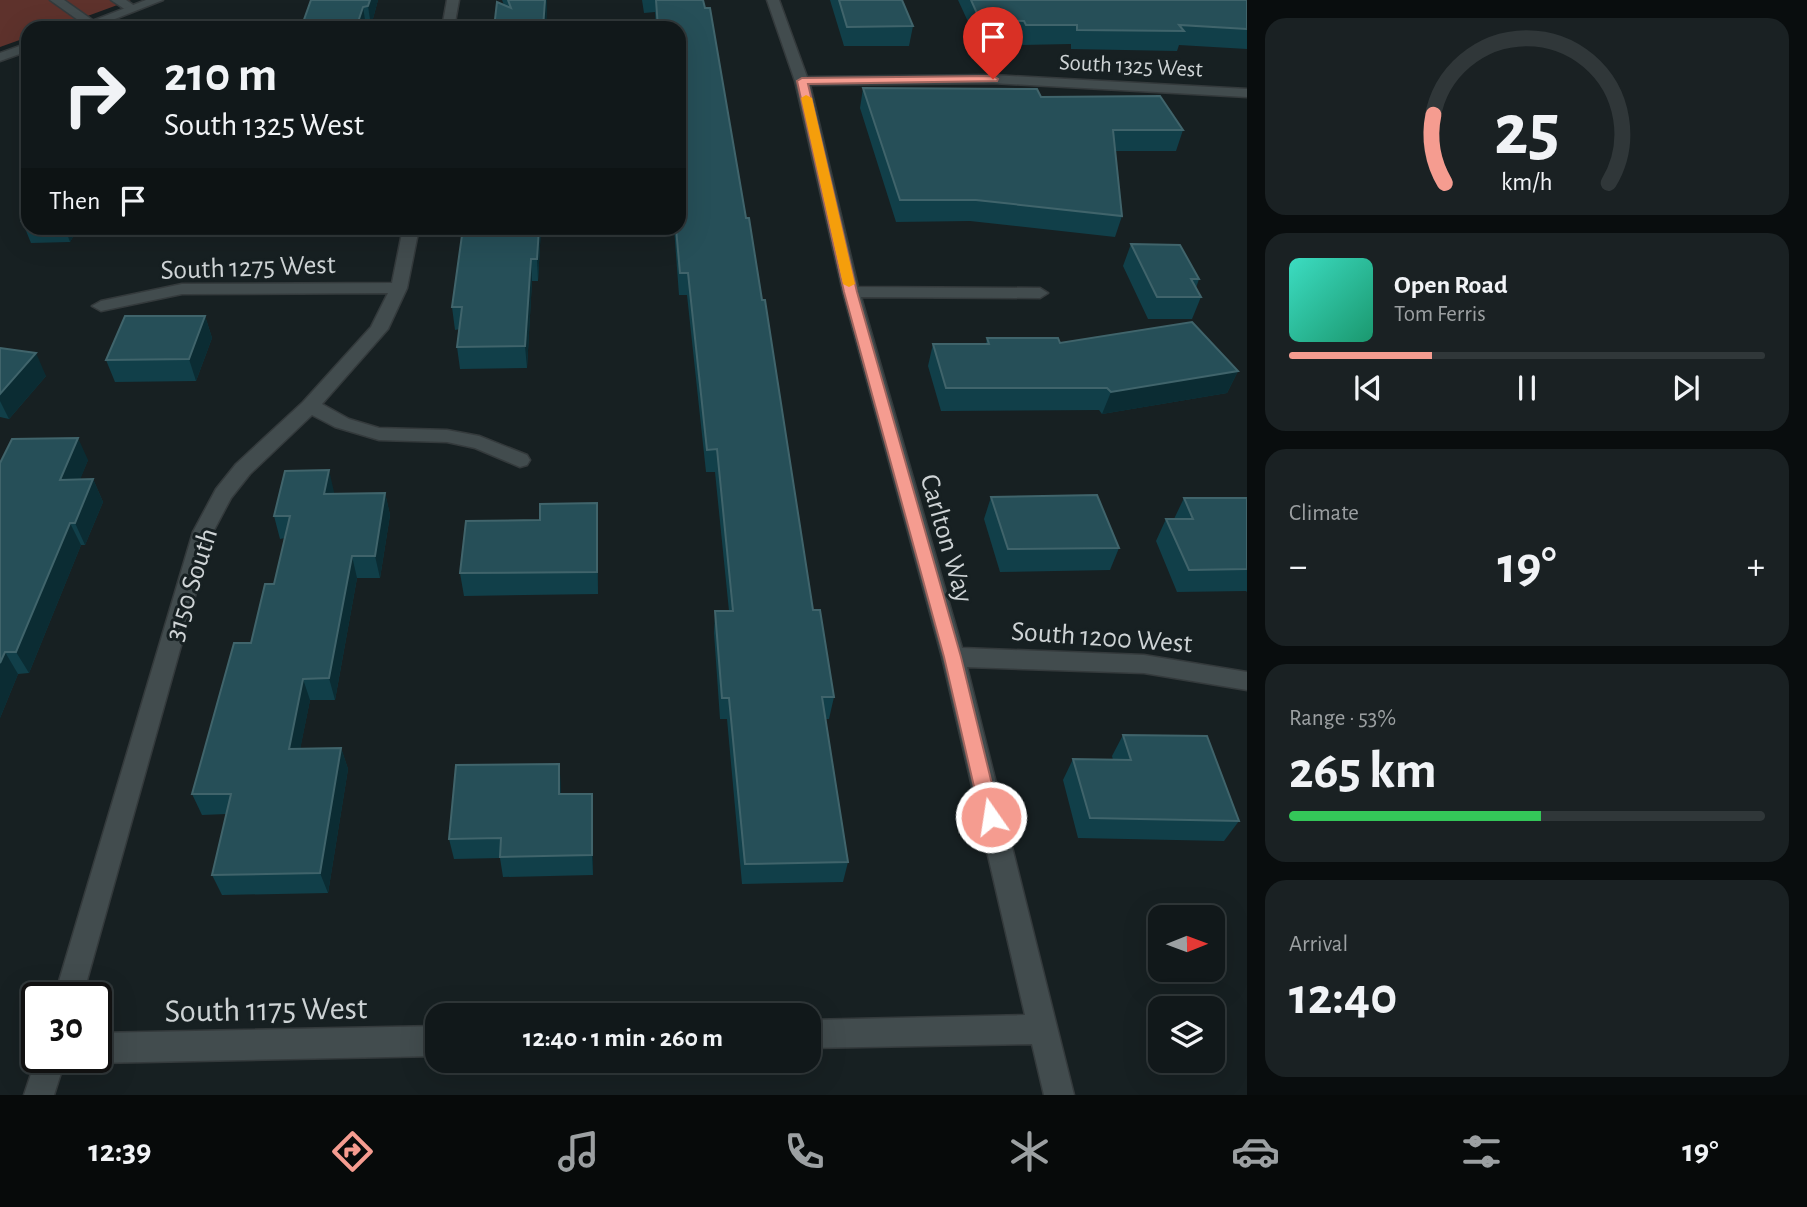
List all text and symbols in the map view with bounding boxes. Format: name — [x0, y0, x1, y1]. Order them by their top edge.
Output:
pin — [963, 7, 1023, 79]
icon: arrive — [974, 18, 1012, 56]
icon: right — [49, 49, 140, 140]
text: 210 m — [164, 51, 277, 100]
street label: South 1325 West — [1059, 51, 1204, 82]
text: 25 — [1494, 95, 1560, 168]
text: South 1325 West — [164, 109, 364, 141]
text: km/h — [1501, 170, 1553, 195]
icon: arrive — [114, 182, 152, 220]
text: Then — [49, 188, 100, 214]
street label: South 1275 West — [160, 251, 336, 285]
text: Open Road — [1394, 272, 1508, 298]
text: Tom Ferris — [1394, 303, 1486, 326]
icon: previous — [1349, 369, 1387, 407]
icon: pause — [1508, 369, 1546, 407]
icon: next — [1667, 369, 1705, 407]
street label: Carlton Way — [914, 471, 978, 606]
text: Climate — [1289, 502, 1359, 525]
street label: 3150 South — [161, 525, 223, 644]
text: 19° — [1497, 540, 1557, 592]
text: − — [1289, 548, 1307, 586]
text: + — [1747, 548, 1765, 586]
street label: South 1200 West — [1010, 618, 1193, 658]
text: Range · 53% — [1289, 707, 1396, 730]
text: 265 km — [1289, 745, 1437, 797]
position arrow — [954, 780, 1028, 854]
north arrow — [1148, 905, 1225, 982]
map controls — [1148, 905, 1225, 1073]
text: Arrival — [1289, 933, 1348, 956]
text: 12:40 — [1289, 971, 1397, 1023]
speed limit sign: 30 — [21, 982, 112, 1073]
street label: South 1175 West — [164, 992, 368, 1029]
button: layers — [1148, 996, 1225, 1073]
text: 12:40 · 1 min · 260 m — [523, 1025, 723, 1051]
icon: directions — [328, 1127, 377, 1176]
icon: music — [554, 1127, 603, 1176]
icon: phone — [780, 1127, 829, 1176]
icon: climate — [1005, 1127, 1054, 1176]
icon: car — [1231, 1127, 1280, 1176]
icon: filters — [1457, 1127, 1506, 1176]
text: 12:39 — [88, 1135, 152, 1167]
text: 19° — [1682, 1135, 1719, 1167]

